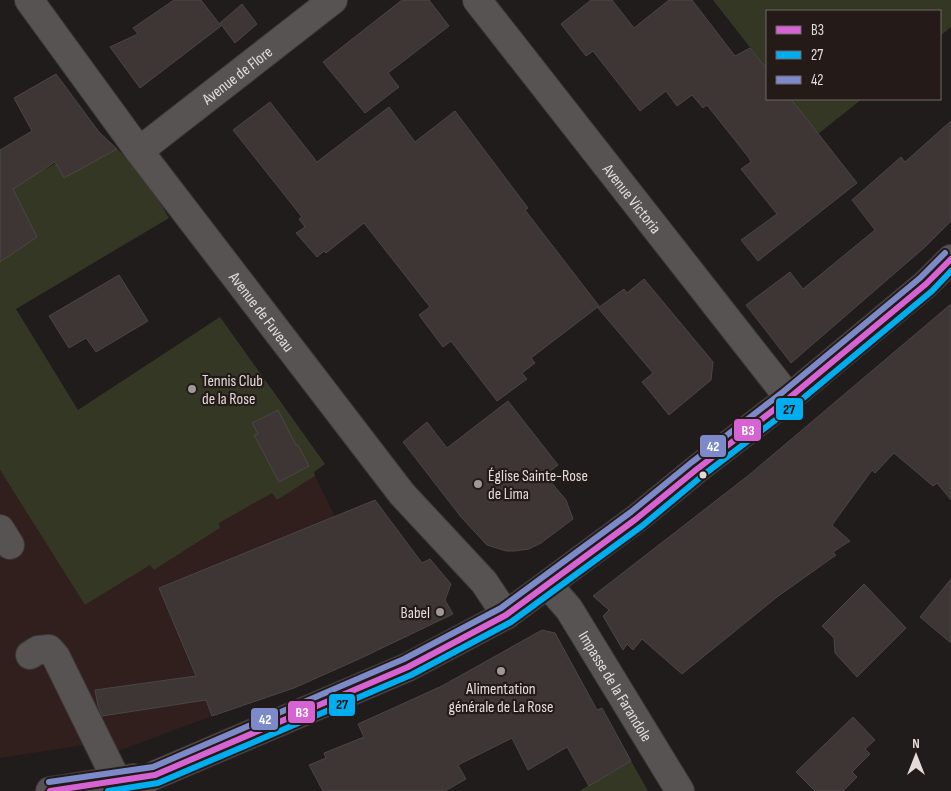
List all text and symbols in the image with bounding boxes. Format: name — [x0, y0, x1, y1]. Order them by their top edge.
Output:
legend — [766, 10, 941, 100]
text: B3 — [811, 21, 824, 40]
street label: Avenue de Flore — [198, 43, 277, 110]
text: 27 — [811, 46, 823, 65]
text: 42 — [811, 71, 824, 90]
street label: Avenue Victoria — [597, 160, 664, 238]
street label: Avenue de Fuveau — [224, 268, 297, 356]
place label: Tennis Club de la Rose — [202, 372, 263, 409]
marker: Tennis Club de la Rose — [186, 383, 198, 395]
line badge: 27 — [775, 397, 804, 421]
text: 27 — [783, 401, 796, 418]
line badge: B3 — [733, 418, 762, 442]
text: B3 — [742, 422, 754, 439]
line badge: 42 — [699, 434, 727, 458]
text: 42 — [707, 438, 719, 455]
place label: Église Sainte-Rose de Lima — [488, 467, 588, 504]
unlabelled marker — [698, 470, 708, 480]
marker: Église Sainte-Rose de Lima — [472, 478, 484, 490]
place label: Babel — [401, 604, 430, 623]
marker: Babel — [434, 606, 446, 618]
street label: Impasse de la Farandole — [574, 628, 656, 745]
marker: Alimentation générale de La Rose — [495, 665, 507, 677]
place label: Alimentation générale de La Rose — [449, 680, 553, 717]
line badge: 27 — [328, 693, 356, 717]
text: 27 — [336, 696, 349, 713]
line badge: B3 — [287, 700, 316, 724]
text: B3 — [296, 704, 308, 721]
line badge: 42 — [250, 707, 279, 731]
text: 42 — [259, 711, 271, 728]
north arrow — [891, 731, 941, 781]
text: N — [912, 735, 920, 752]

